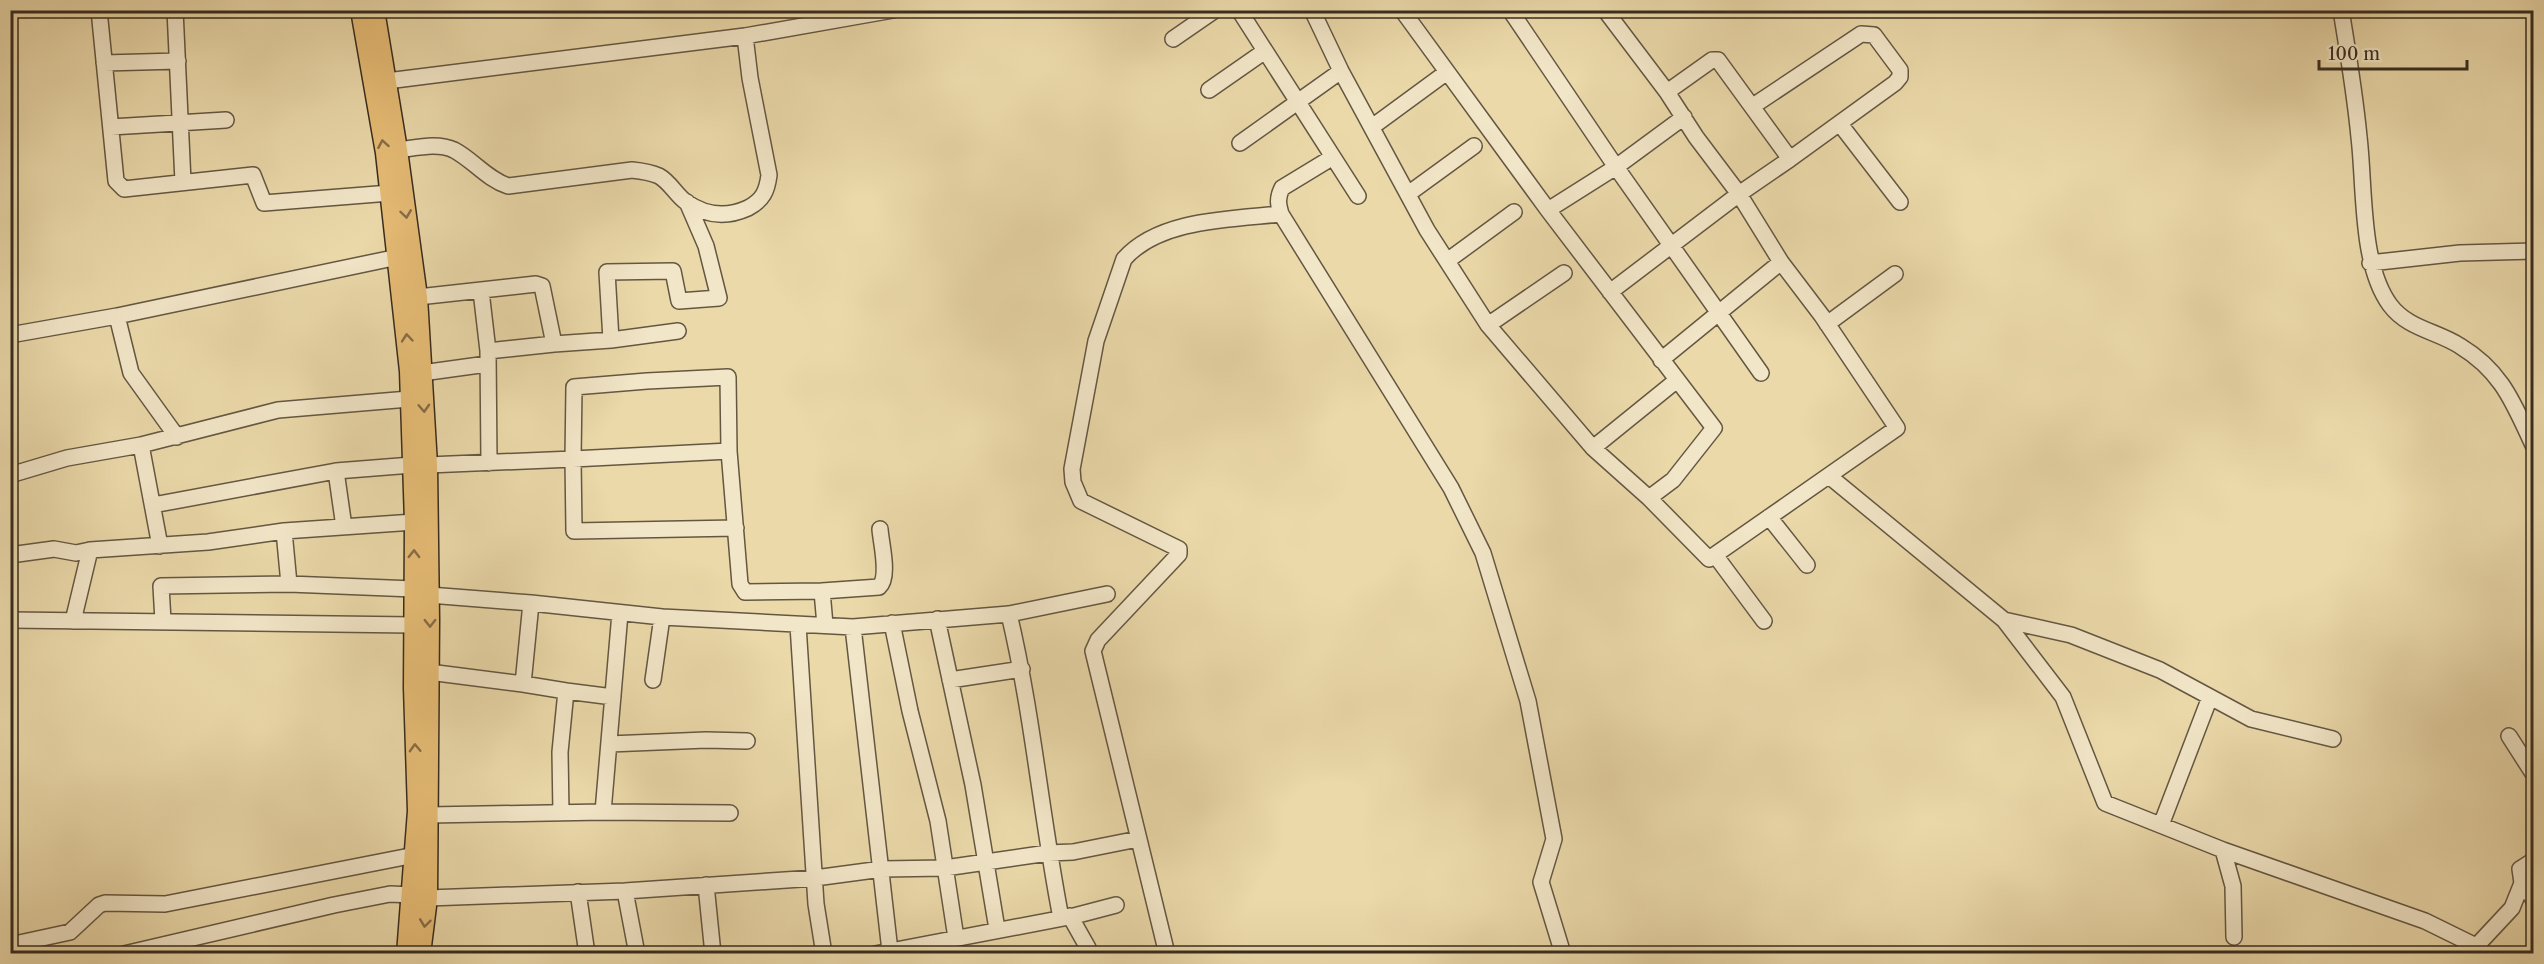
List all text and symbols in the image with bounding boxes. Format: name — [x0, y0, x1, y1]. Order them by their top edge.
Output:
scale bar — [2319, 33, 2468, 71]
text: 100 m — [2328, 43, 2380, 65]
one-way arrow — [377, 140, 390, 150]
one-way arrow — [400, 209, 412, 218]
one-way arrow — [401, 333, 414, 342]
one-way arrow — [418, 403, 431, 412]
one-way arrow — [408, 549, 420, 558]
one-way arrow — [424, 619, 436, 628]
one-way arrow — [409, 744, 421, 753]
one-way arrow — [419, 919, 432, 928]

